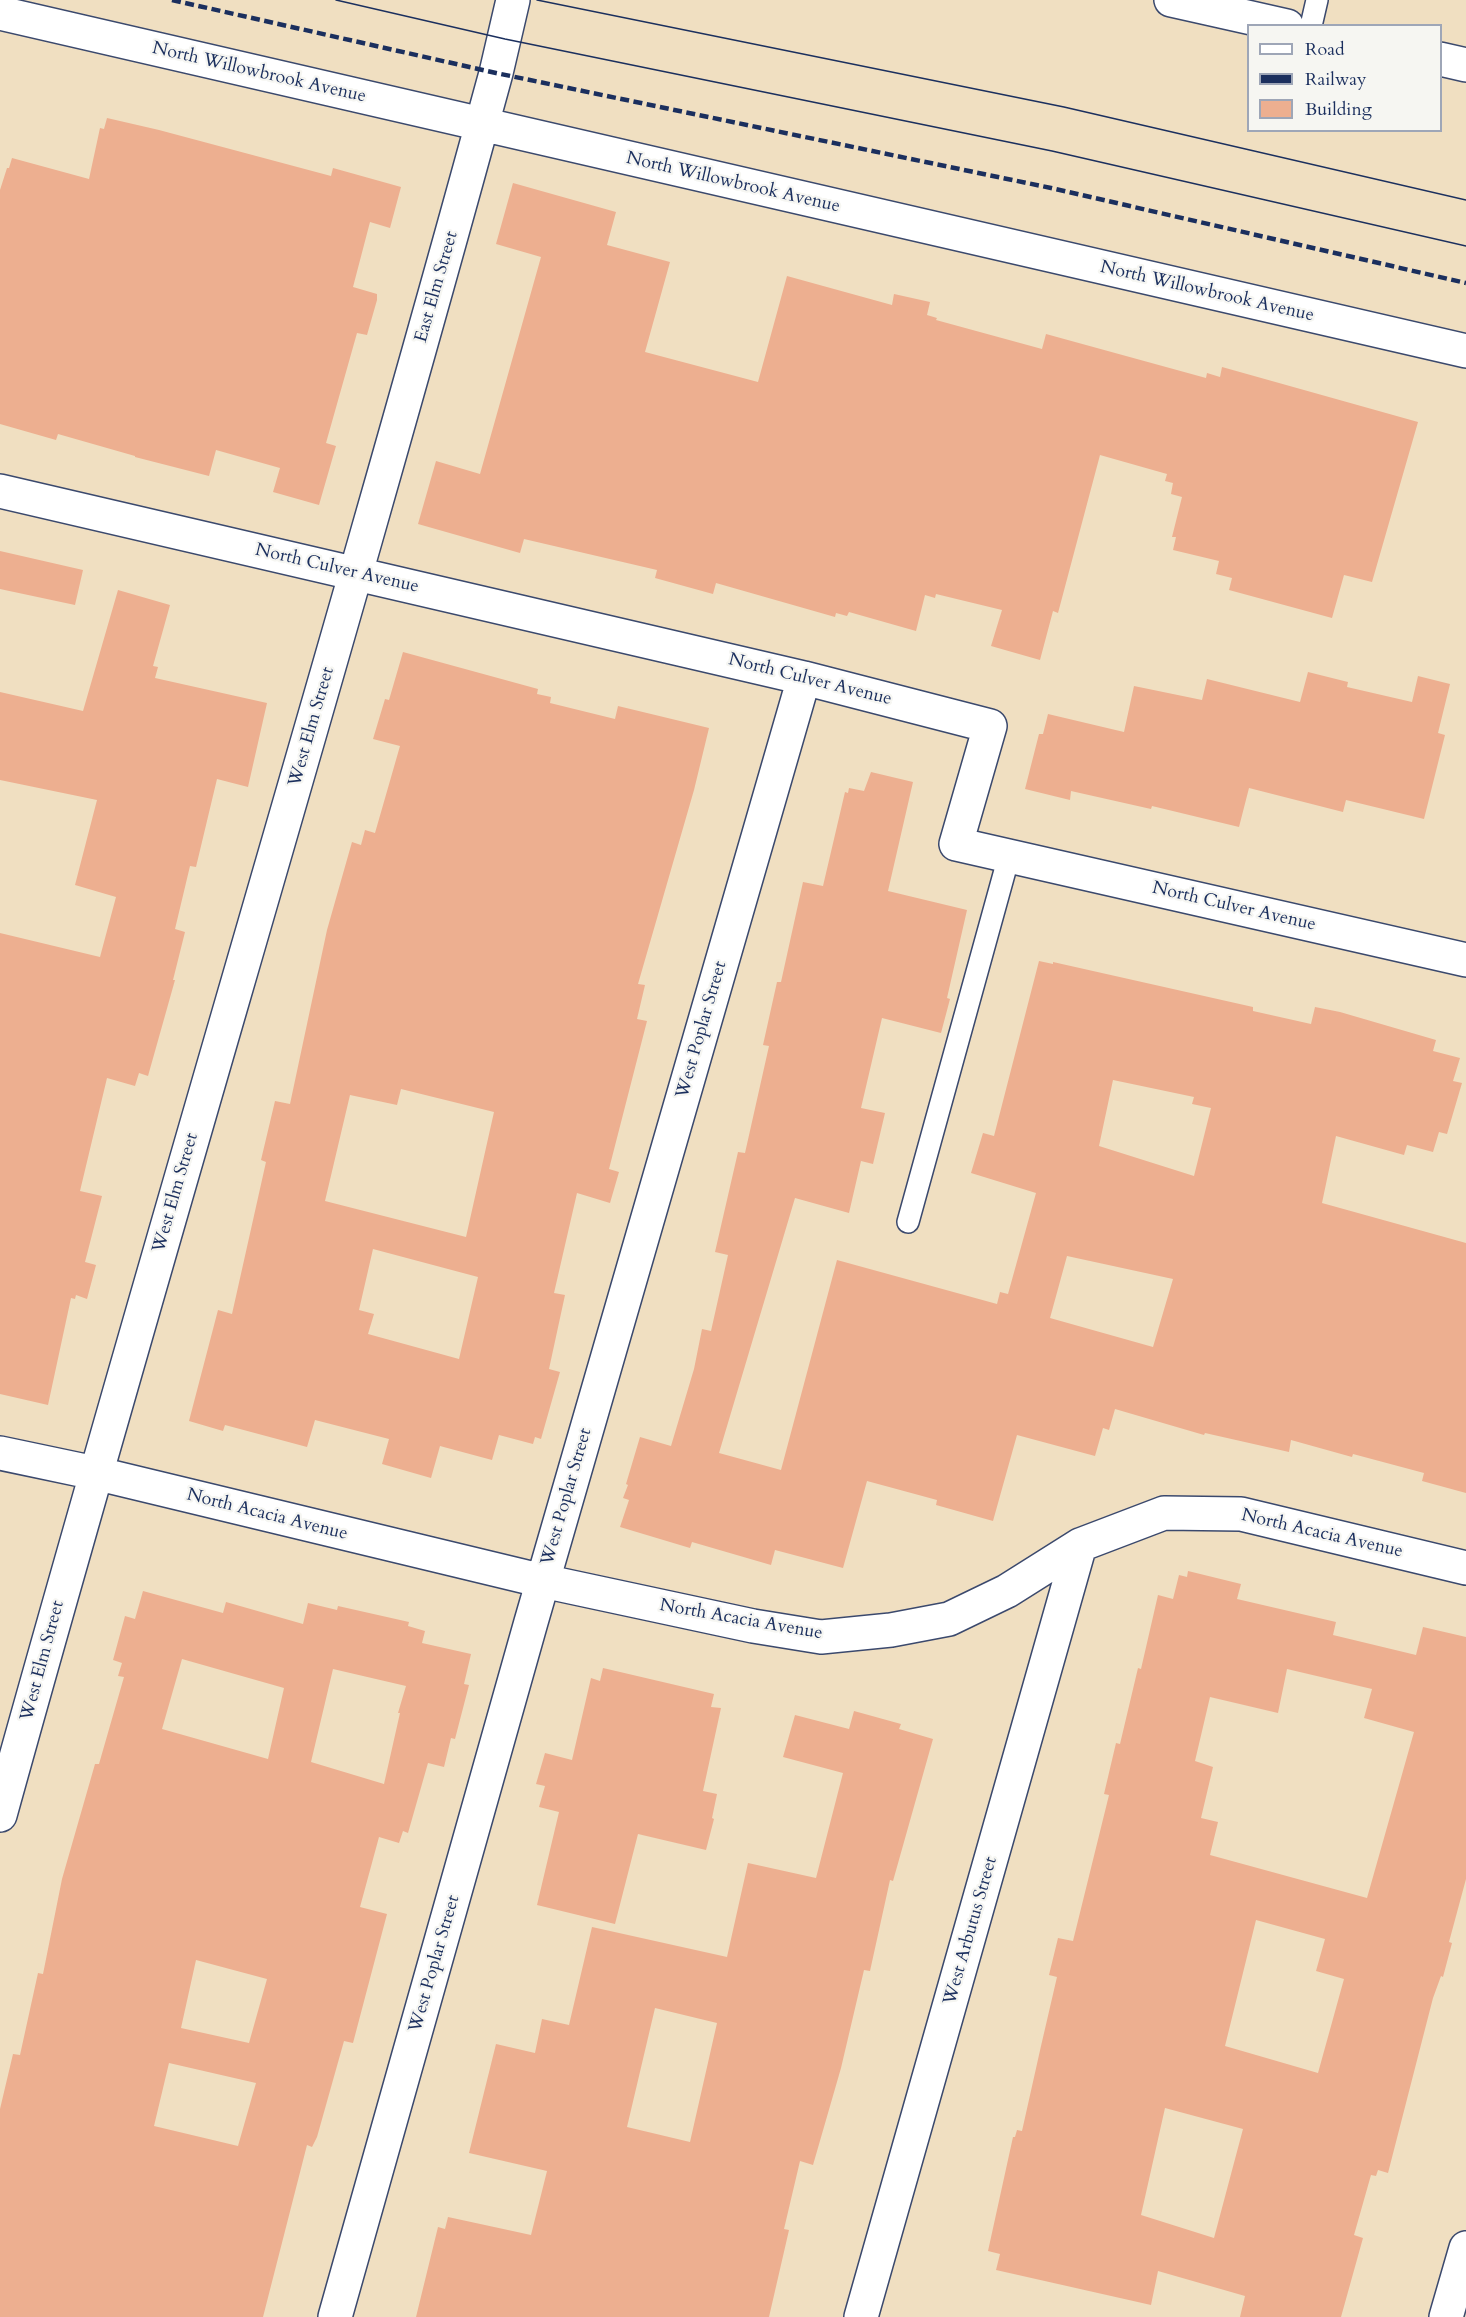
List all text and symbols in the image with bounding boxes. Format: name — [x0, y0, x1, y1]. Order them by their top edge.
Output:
legend — [1247, 24, 1442, 132]
text: Road — [1305, 37, 1345, 62]
street label: North Willowbrook Avenue — [150, 38, 368, 108]
text: Railway — [1305, 67, 1367, 92]
text: Building — [1305, 97, 1372, 122]
street label: North Willowbrook Avenue — [624, 148, 842, 218]
street label: East Elm Street — [411, 229, 463, 345]
street label: North Willowbrook Avenue — [1098, 257, 1316, 327]
street label: North Culver Avenue — [253, 540, 421, 598]
street label: North Culver Avenue — [726, 649, 894, 711]
street label: West Elm Street — [285, 665, 339, 789]
street label: North Culver Avenue — [1150, 878, 1318, 936]
street label: West Poplar Street — [672, 959, 732, 1101]
street label: West Elm Street — [149, 1131, 203, 1255]
street label: West Poplar Street — [537, 1426, 597, 1568]
street label: North Acacia Avenue — [184, 1485, 350, 1545]
street label: North Acacia Avenue — [1239, 1505, 1405, 1563]
street label: North Acacia Avenue — [658, 1595, 824, 1645]
street label: West Elm Street — [17, 1598, 69, 1724]
street label: West Arbutus Street — [940, 1854, 1002, 2008]
street label: West Poplar Street — [405, 1893, 465, 2035]

